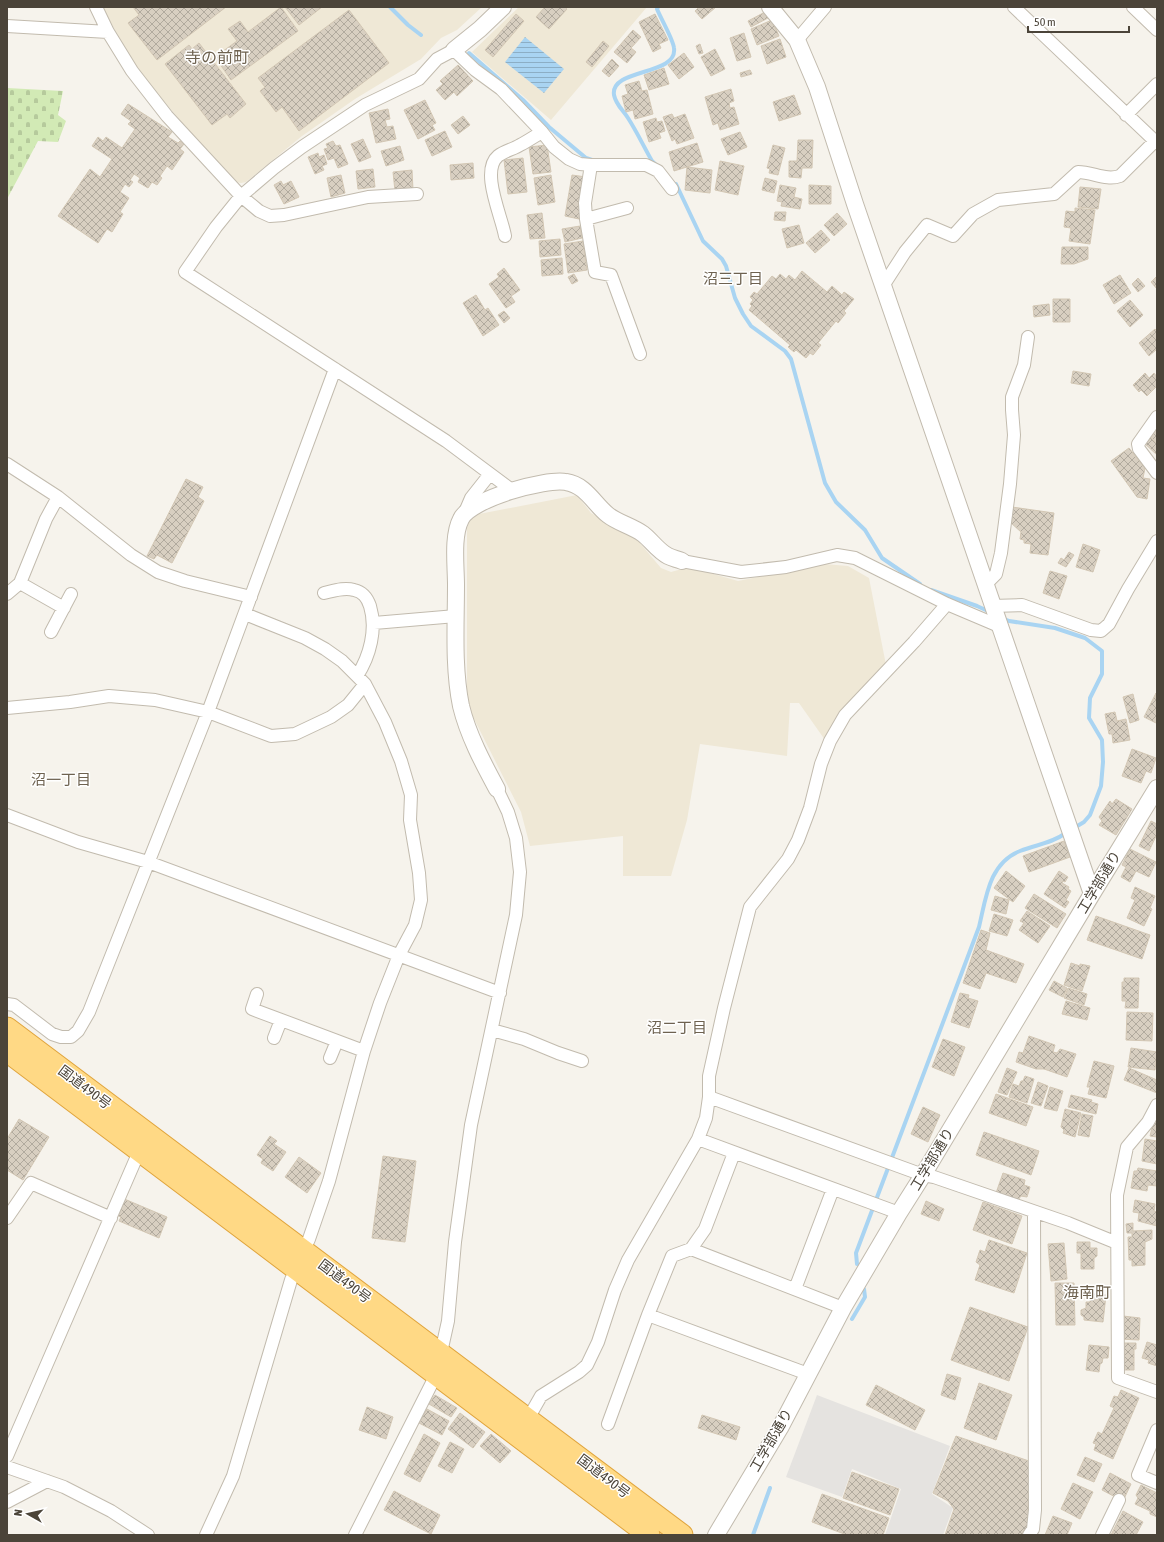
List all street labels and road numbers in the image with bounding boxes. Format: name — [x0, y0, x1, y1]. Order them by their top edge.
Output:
street label: 工学部通り — [1074, 848, 1124, 916]
street label: 国道490号 — [56, 1062, 114, 1112]
street label: 工学部通り — [907, 1125, 957, 1193]
street label: 国道490号 — [316, 1256, 374, 1306]
street label: 工学部通り — [747, 1406, 795, 1474]
street label: 国道490号 — [575, 1451, 633, 1501]

